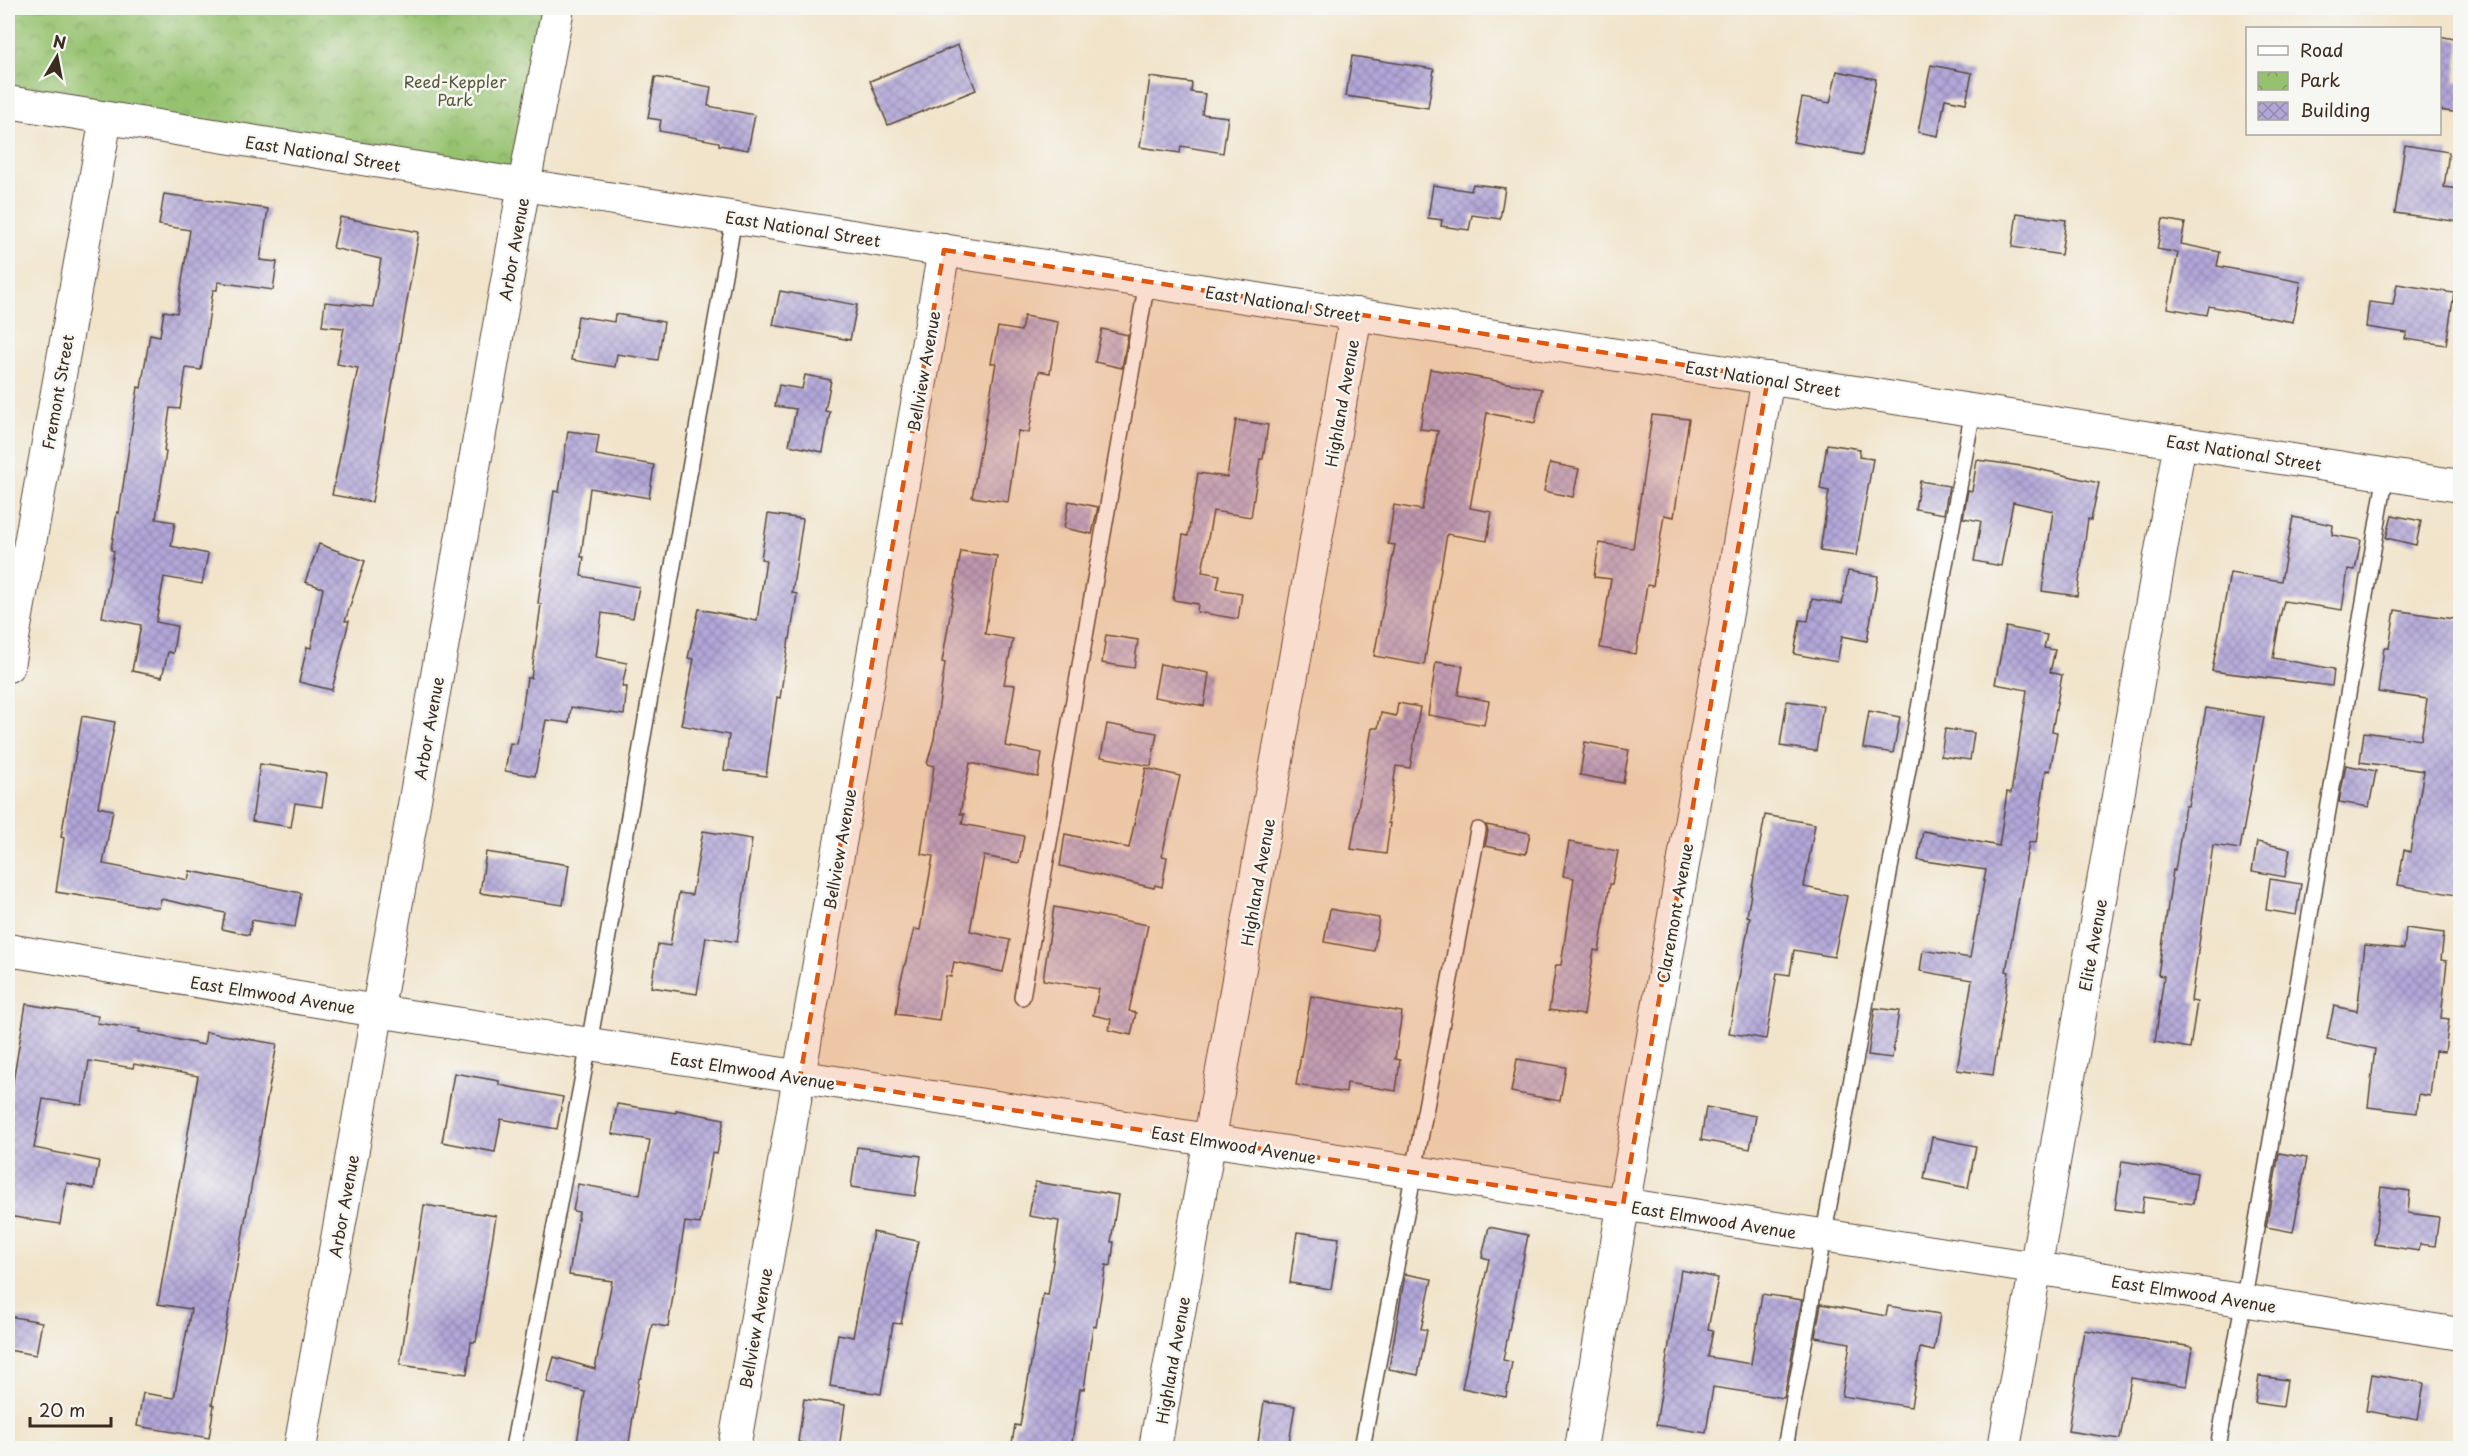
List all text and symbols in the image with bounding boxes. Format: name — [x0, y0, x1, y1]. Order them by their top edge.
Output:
north arrow — [27, 27, 87, 87]
legend — [2246, 27, 2441, 135]
text: N — [51, 28, 68, 54]
text: Road — [2300, 36, 2344, 63]
text: Park — [2300, 66, 2340, 93]
park label: Reed-Keppler Park — [404, 69, 507, 111]
text: Building — [2300, 96, 2370, 123]
street label: East National Street — [244, 129, 403, 177]
street label: Arbor Avenue — [492, 195, 534, 302]
street label: East National Street — [724, 204, 883, 252]
street label: East National Street — [1204, 279, 1363, 327]
street label: Bellview Avenue — [901, 308, 945, 434]
street label: Fremont Street — [35, 333, 79, 451]
street label: Highland Avenue — [1318, 337, 1364, 469]
street label: East National Street — [1684, 354, 1843, 402]
street label: East National Street — [2165, 428, 2324, 476]
street label: Arbor Avenue — [407, 674, 449, 781]
street label: Bellview Avenue — [817, 786, 861, 912]
street label: Highland Avenue — [1234, 816, 1280, 948]
street label: Claremont Avenue — [1650, 841, 1698, 985]
street label: Elite Avenue — [2072, 897, 2112, 993]
street label: East Elmwood Avenue — [189, 969, 357, 1019]
street label: East Elmwood Avenue — [669, 1045, 837, 1095]
street label: East Elmwood Avenue — [1150, 1119, 1318, 1169]
street label: Arbor Avenue — [322, 1152, 364, 1259]
street label: East Elmwood Avenue — [1630, 1194, 1798, 1244]
street label: Bellview Avenue — [733, 1265, 777, 1391]
street label: East Elmwood Avenue — [2110, 1268, 2278, 1318]
street label: Highland Avenue — [1149, 1294, 1195, 1426]
scale bar — [30, 1390, 111, 1428]
text: 20 m — [39, 1396, 85, 1423]

